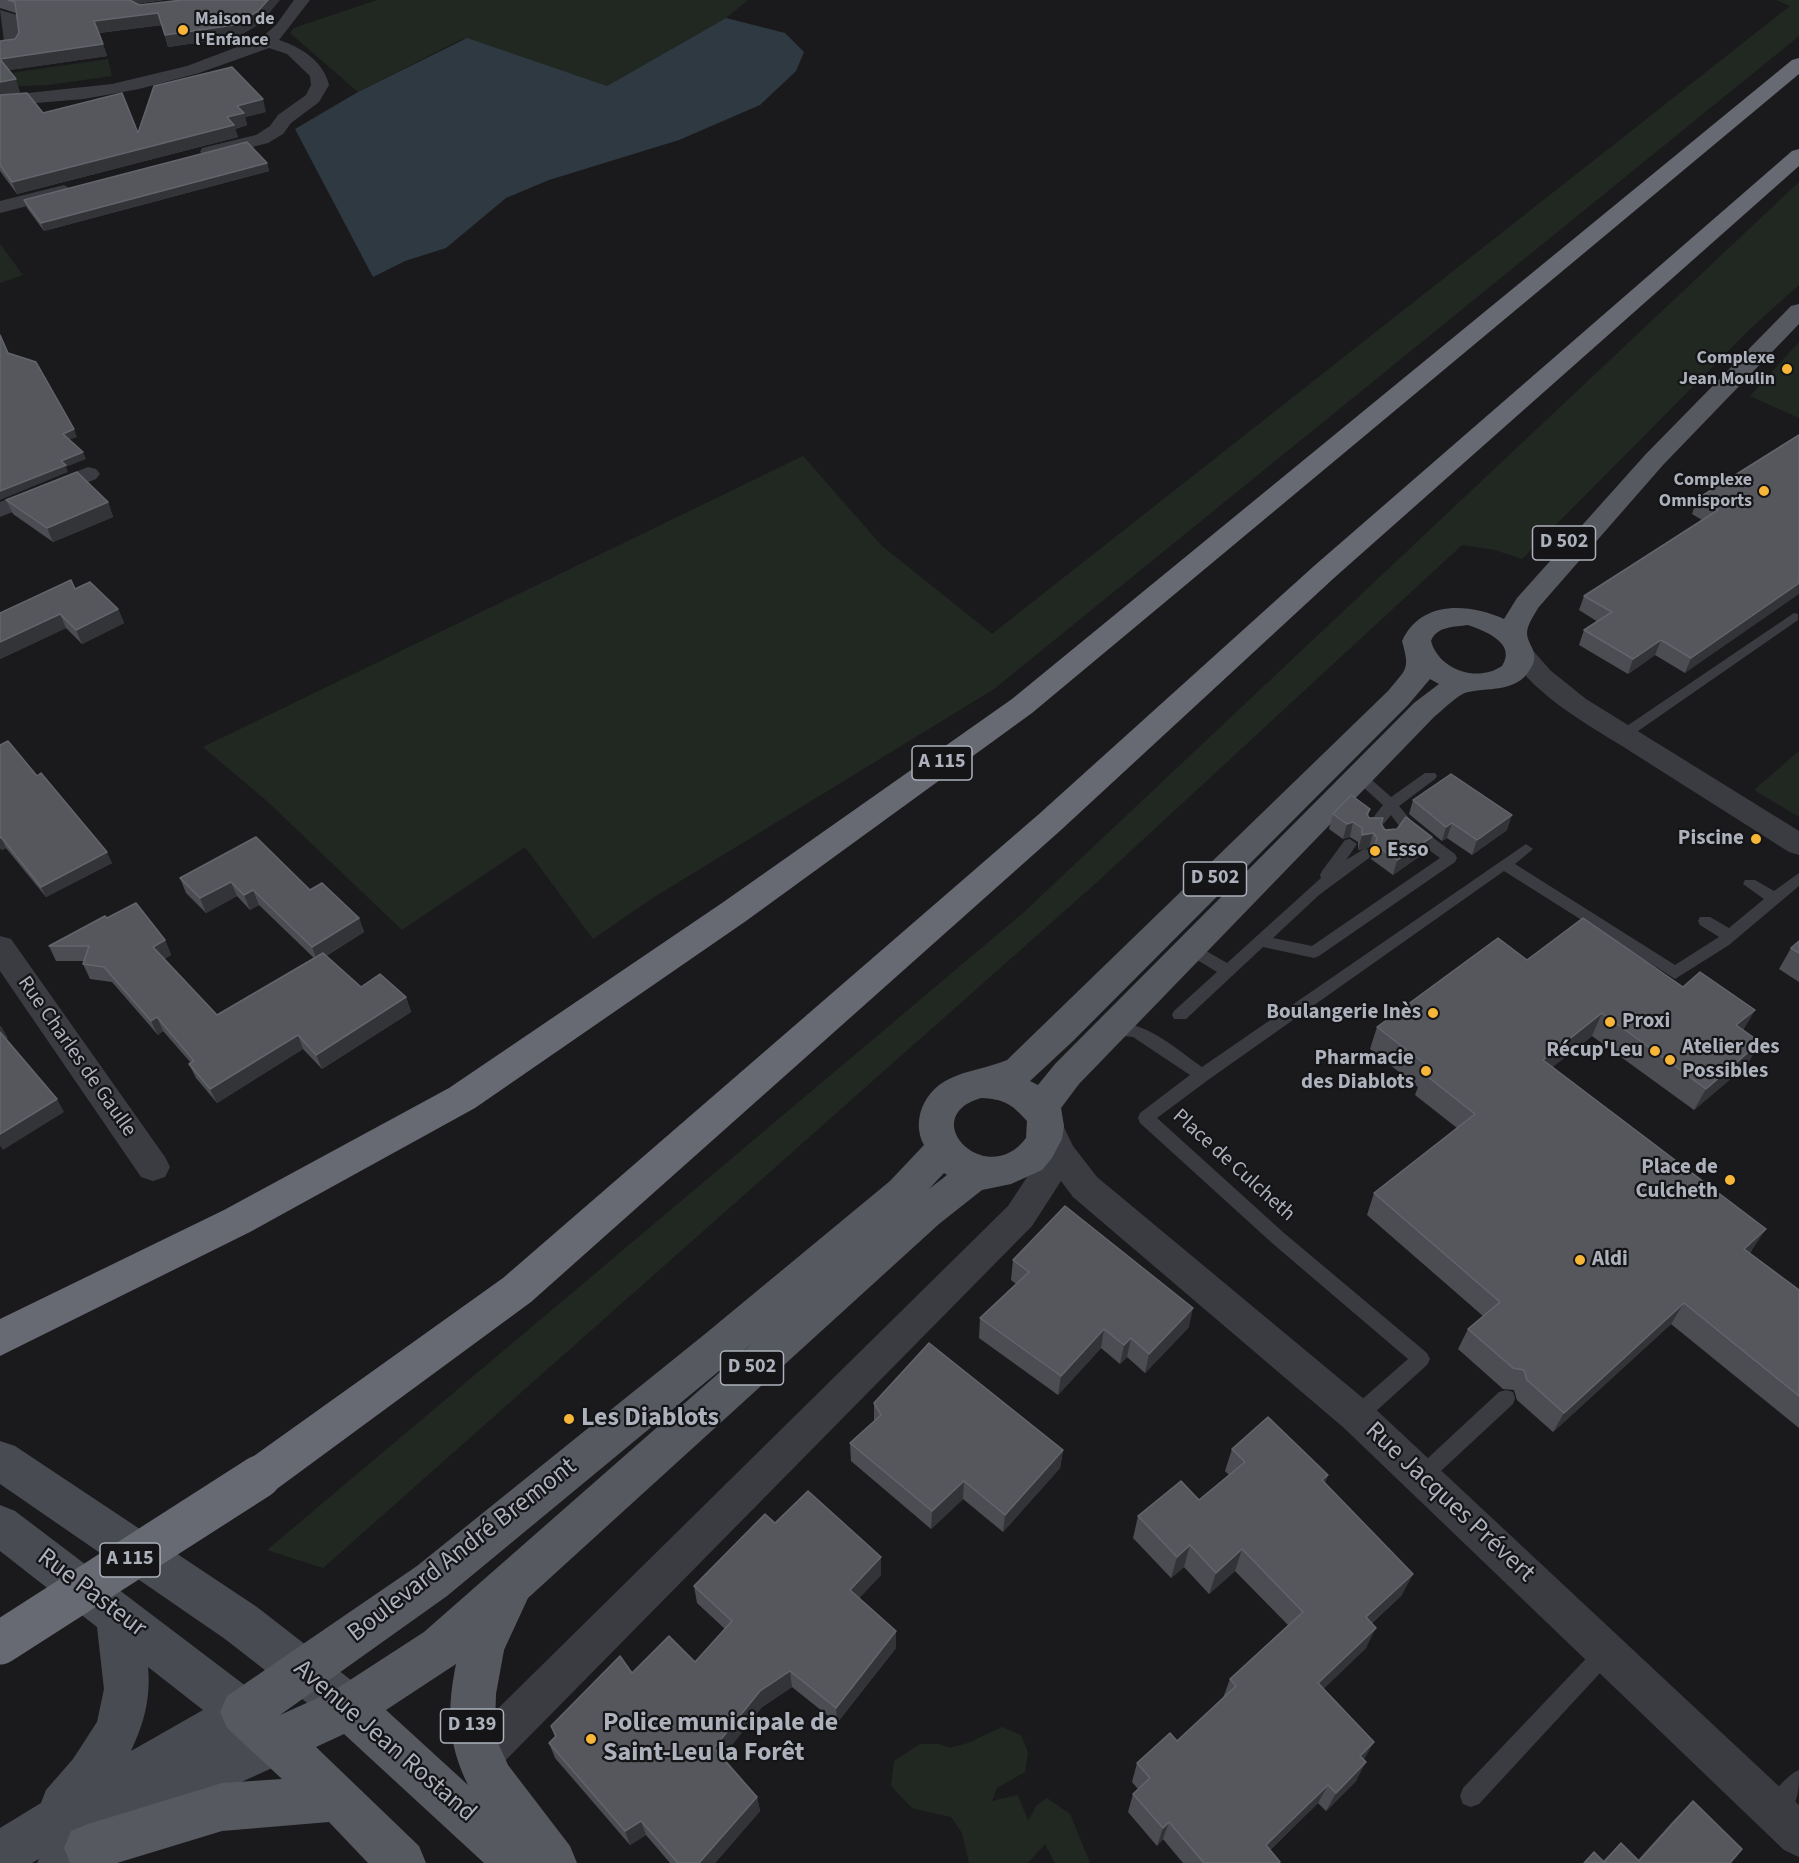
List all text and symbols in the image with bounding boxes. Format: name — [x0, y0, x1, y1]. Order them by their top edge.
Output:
place label: Maison de l'Enfance — [195, 9, 275, 52]
marker: Maison de l'Enfance — [176, 23, 190, 37]
place label: Complexe Jean Moulin — [1679, 348, 1775, 391]
marker: Complexe Jean Moulin — [1780, 362, 1794, 376]
place label: Complexe Omnisports — [1659, 470, 1752, 512]
marker: Complexe Omnisports — [1757, 484, 1771, 498]
road number: D 502 — [1532, 526, 1596, 560]
road number: A 115 — [912, 746, 972, 780]
place label: Piscine — [1678, 826, 1744, 852]
marker: Piscine — [1749, 832, 1763, 846]
place label: Esso — [1387, 838, 1429, 864]
marker: Esso — [1368, 844, 1382, 858]
road number: D 502 — [1184, 862, 1246, 896]
street label: Rue Charles de Gaulle — [11, 972, 141, 1142]
place label: Boulangerie Inès — [1266, 1000, 1421, 1026]
marker: Boulangerie Inès — [1426, 1006, 1440, 1020]
place label: Proxi — [1622, 1009, 1670, 1035]
marker: Proxi — [1603, 1015, 1617, 1029]
place label: Atelier des Possibles — [1682, 1035, 1780, 1085]
place label: Récup'Leu — [1546, 1038, 1643, 1064]
marker: Récup'Leu — [1648, 1044, 1662, 1058]
place label: Pharmacie des Diablots — [1301, 1046, 1414, 1096]
marker: Atelier des Possibles — [1663, 1053, 1677, 1067]
marker: Pharmacie des Diablots — [1419, 1064, 1433, 1078]
street label: Place de Culcheth — [1167, 1104, 1299, 1228]
place label: Place de Culcheth — [1636, 1155, 1718, 1205]
marker: Place de Culcheth — [1723, 1173, 1737, 1187]
place label: Aldi — [1592, 1247, 1628, 1273]
marker: Aldi — [1573, 1253, 1587, 1267]
road number: D 502 — [720, 1351, 783, 1385]
place label: Les Diablots — [581, 1403, 719, 1435]
marker: Les Diablots — [562, 1412, 576, 1426]
street label: Rue Jacques Prévert — [1358, 1416, 1540, 1590]
street label: Boulevard André Bremont — [342, 1452, 584, 1650]
street label: Rue Pasteur — [30, 1543, 152, 1645]
road number: A 115 — [100, 1543, 160, 1577]
street label: Avenue Jean Rostand — [286, 1654, 482, 1830]
place label: Police municipale de Saint-Leu la Forêt — [603, 1708, 838, 1769]
road number: D 139 — [440, 1709, 504, 1743]
marker: Police municipale de Saint-Leu la Forêt — [584, 1732, 598, 1746]

